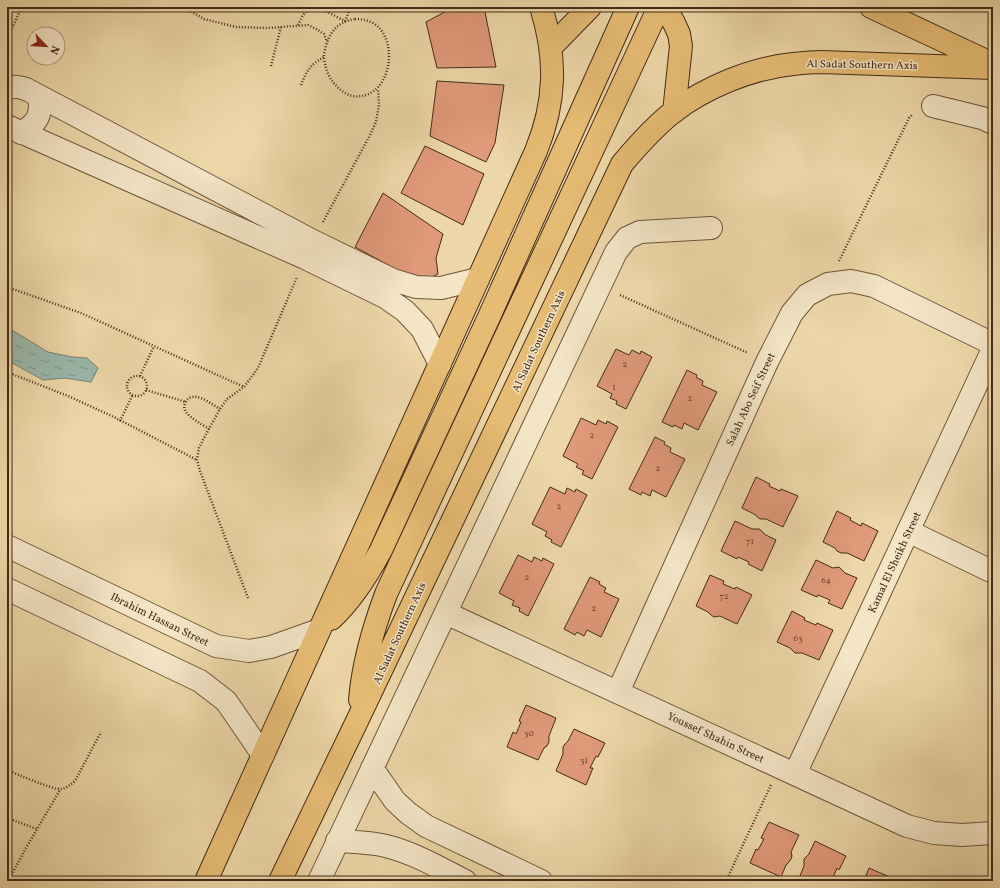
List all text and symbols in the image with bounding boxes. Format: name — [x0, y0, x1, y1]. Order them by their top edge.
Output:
north arrow — [26, 26, 66, 66]
text: N — [45, 43, 62, 56]
street label: Al Sadat Southern Axis — [806, 57, 918, 74]
street label: Al Sadat Southern Axis — [509, 288, 570, 395]
street label: Salah Abo Seif Street — [723, 350, 780, 449]
house number: 2 — [623, 358, 628, 371]
house number: 1 — [612, 381, 616, 394]
house number: 2 — [688, 392, 693, 405]
house number: 2 — [590, 429, 595, 442]
house number: 2 — [656, 462, 661, 475]
house number: 2 — [557, 500, 562, 513]
street label: Kamal El Sheikh Street — [865, 509, 926, 616]
house number: 71 — [746, 535, 754, 548]
house number: 2 — [525, 571, 530, 584]
house number: 64 — [821, 574, 831, 587]
street label: Al Sadat Southern Axis — [370, 580, 431, 687]
street label: Ibrahim Hassan Street — [107, 590, 211, 651]
house number: 72 — [719, 590, 729, 603]
house number: 2 — [592, 602, 597, 615]
house number: 63 — [793, 632, 803, 645]
street label: Youssef Shahin Street — [664, 709, 766, 767]
house number: 30 — [524, 727, 535, 740]
house number: 31 — [580, 754, 588, 767]

